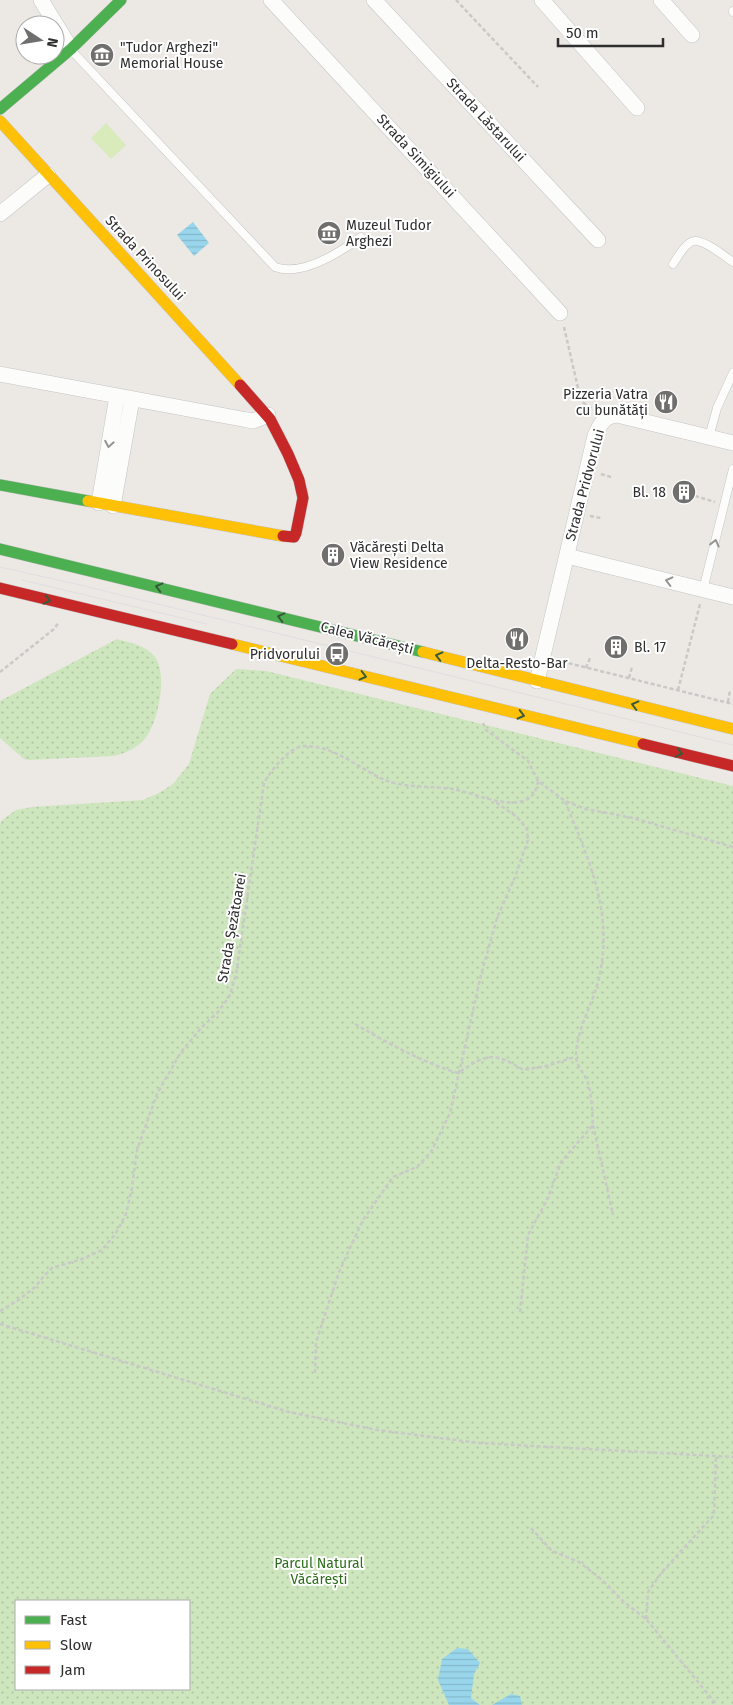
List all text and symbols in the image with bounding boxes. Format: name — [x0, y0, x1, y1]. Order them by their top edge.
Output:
north arrow — [15, 15, 65, 65]
scale bar — [558, 15, 663, 47]
text: 50 m — [566, 24, 599, 42]
text: N — [43, 36, 62, 49]
place label: "Tudor Arghezi" Memorial House — [120, 39, 223, 72]
museum icon: "Tudor Arghezi" Memorial House — [89, 42, 115, 68]
street label: Strada Lăstarului — [443, 75, 529, 165]
street label: Strada Simigiului — [373, 111, 459, 201]
street label: Strada Prinosului — [101, 212, 189, 304]
place label: Muzeul Tudor Arghezi — [346, 217, 432, 250]
museum icon: Muzeul Tudor Arghezi — [316, 220, 342, 246]
place label: Pizzeria Vatra cu bunătăți — [563, 386, 648, 420]
restaurant icon: Pizzeria Vatra cu bunătăți — [653, 389, 679, 415]
street label: Strada Pridvorului — [562, 427, 608, 543]
one-way arrow — [105, 439, 115, 448]
building icon: Bl. 18 — [671, 479, 697, 505]
place label: Bl. 18 — [632, 484, 666, 501]
one-way arrow — [709, 538, 720, 547]
place label: Văcărești Delta View Residence — [350, 539, 448, 572]
building icon: Văcărești Delta View Residence — [320, 542, 346, 568]
one-way arrow — [664, 576, 673, 587]
one-way arrow — [154, 582, 163, 593]
one-way arrow — [43, 594, 52, 605]
one-way arrow — [277, 612, 286, 623]
street label: Calea Văcărești — [319, 618, 415, 659]
restaurant icon: Delta-Resto-Bar — [504, 626, 530, 652]
building icon: Bl. 17 — [603, 634, 629, 660]
place label: Bl. 17 — [634, 639, 666, 656]
bus stop icon: Pridvorului — [324, 641, 350, 667]
place label: Pridvorului — [250, 646, 320, 663]
one-way arrow — [434, 651, 443, 662]
place label: Delta-Resto-Bar — [466, 655, 568, 672]
one-way arrow — [358, 670, 367, 681]
one-way arrow — [630, 700, 639, 711]
one-way arrow — [516, 709, 525, 720]
one-way arrow — [674, 747, 683, 758]
street label: Strada Șezătoarei — [214, 872, 251, 984]
park label: Parcul Natural Văcărești — [274, 1555, 364, 1589]
legend — [15, 1600, 190, 1690]
text: Fast — [60, 1611, 87, 1629]
text: Slow — [60, 1636, 92, 1654]
text: Jam — [60, 1661, 86, 1679]

